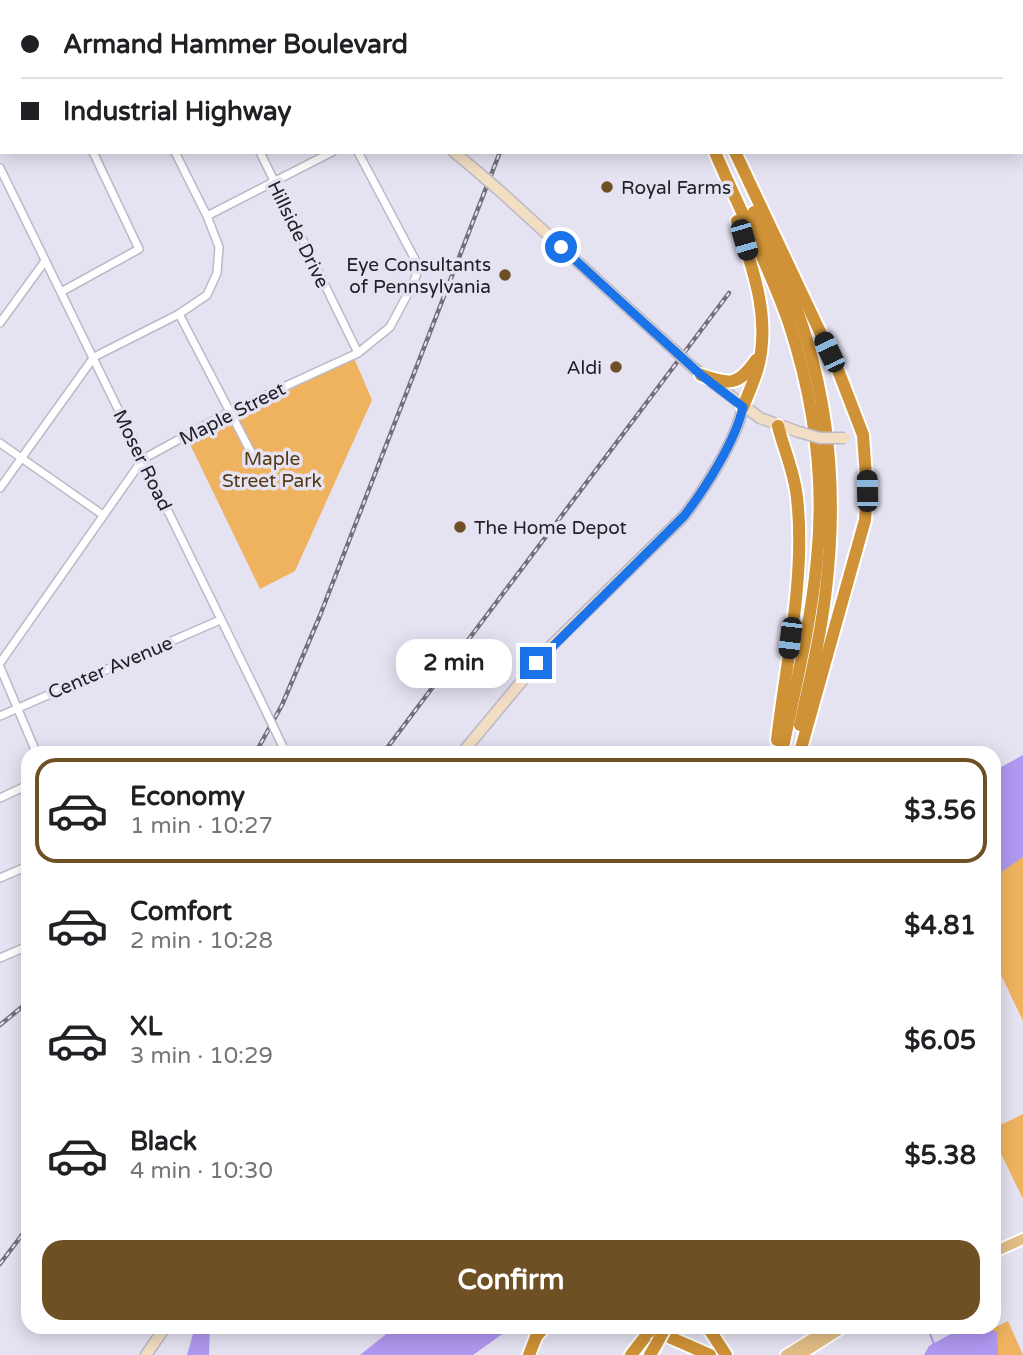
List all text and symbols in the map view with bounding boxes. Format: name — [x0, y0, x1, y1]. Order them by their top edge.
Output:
text: Armand Hammer Boulevard — [63, 29, 408, 60]
text: Industrial Highway — [63, 96, 291, 127]
street label: Hillside Drive — [263, 177, 334, 292]
place label: Royal Farms — [621, 177, 731, 199]
marker: Royal Farms — [599, 179, 615, 195]
car — [729, 217, 760, 263]
route start — [545, 231, 577, 263]
place label: Eye Consultants of Pennsylvania — [346, 254, 491, 298]
marker: Eye Consultants of Pennsylvania — [497, 267, 513, 283]
car — [811, 329, 848, 375]
place label: Aldi — [566, 357, 602, 379]
marker: Aldi — [608, 359, 624, 375]
street label: Maple Street — [176, 378, 289, 450]
street label: Moser Road — [108, 406, 176, 514]
park label: Maple Street Park — [222, 448, 322, 492]
car — [857, 470, 878, 512]
place label: The Home Depot — [474, 517, 627, 539]
marker: The Home Depot — [452, 519, 468, 535]
car — [778, 616, 803, 660]
street label: Center Avenue — [45, 632, 176, 704]
callout: 2 min — [396, 638, 512, 688]
route end — [520, 647, 552, 679]
text: 2 min — [423, 649, 485, 677]
icon: car — [46, 779, 109, 842]
text: Economy — [130, 781, 245, 812]
text: $3.56 — [904, 795, 976, 826]
text: 1 min · 10:27 — [130, 812, 273, 840]
icon: car — [46, 894, 109, 957]
text: Comfort — [130, 896, 232, 927]
text: $4.81 — [904, 910, 976, 941]
text: 2 min · 10:28 — [130, 927, 273, 955]
icon: car — [46, 1009, 109, 1072]
text: XL — [130, 1011, 162, 1042]
text: $6.05 — [904, 1025, 976, 1056]
text: 3 min · 10:29 — [130, 1042, 273, 1070]
icon: car — [46, 1124, 109, 1187]
text: Black — [130, 1126, 197, 1157]
text: $5.38 — [904, 1140, 976, 1171]
text: 4 min · 10:30 — [130, 1157, 273, 1185]
button: Confirm — [42, 1240, 980, 1320]

